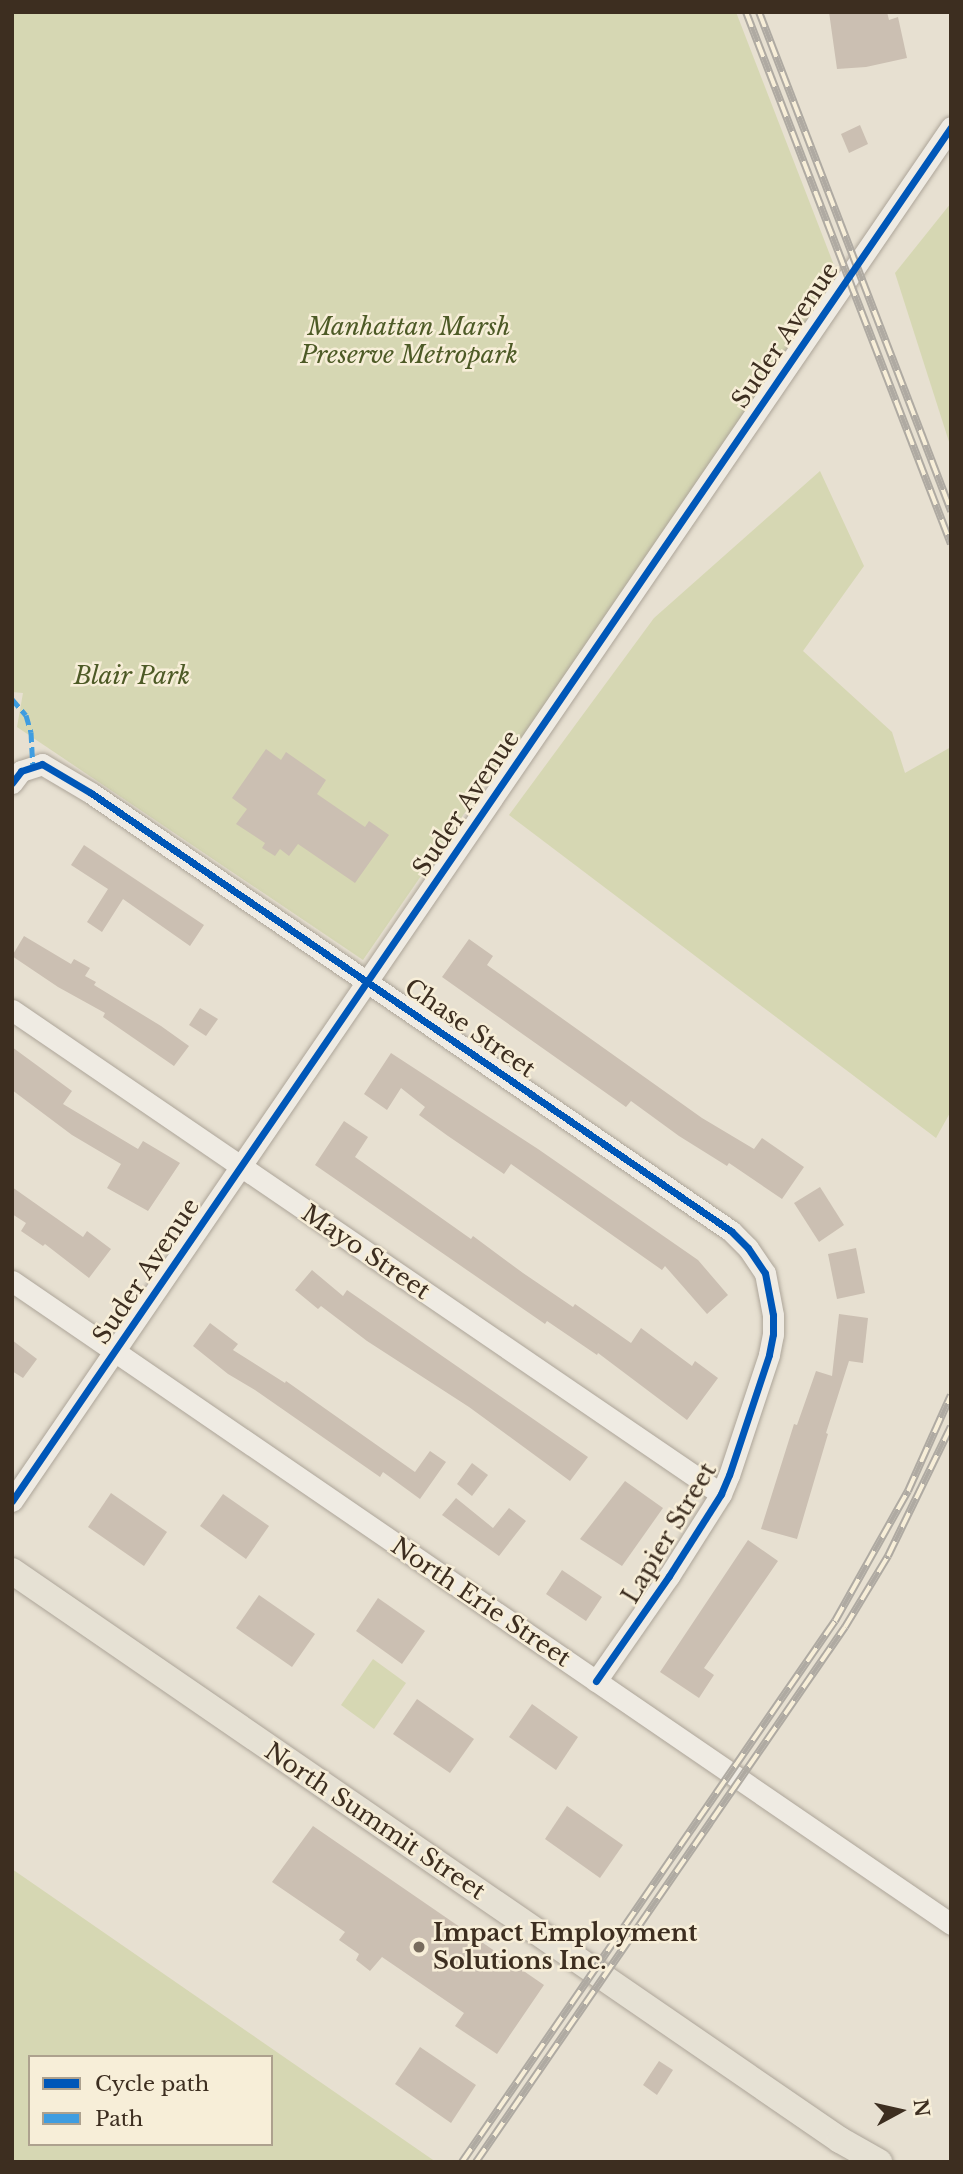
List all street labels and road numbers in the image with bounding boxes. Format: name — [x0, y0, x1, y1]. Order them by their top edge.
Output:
street label: Suder Avenue — [725, 256, 845, 414]
street label: Suder Avenue — [406, 724, 526, 882]
street label: Chase Street — [399, 972, 541, 1084]
street label: Suder Avenue — [86, 1192, 206, 1350]
street label: Mayo Street — [296, 1199, 436, 1305]
street label: Lapier Street — [616, 1457, 722, 1609]
street label: North Erie Street — [386, 1531, 576, 1673]
street label: North Summit Street — [259, 1736, 491, 1906]

